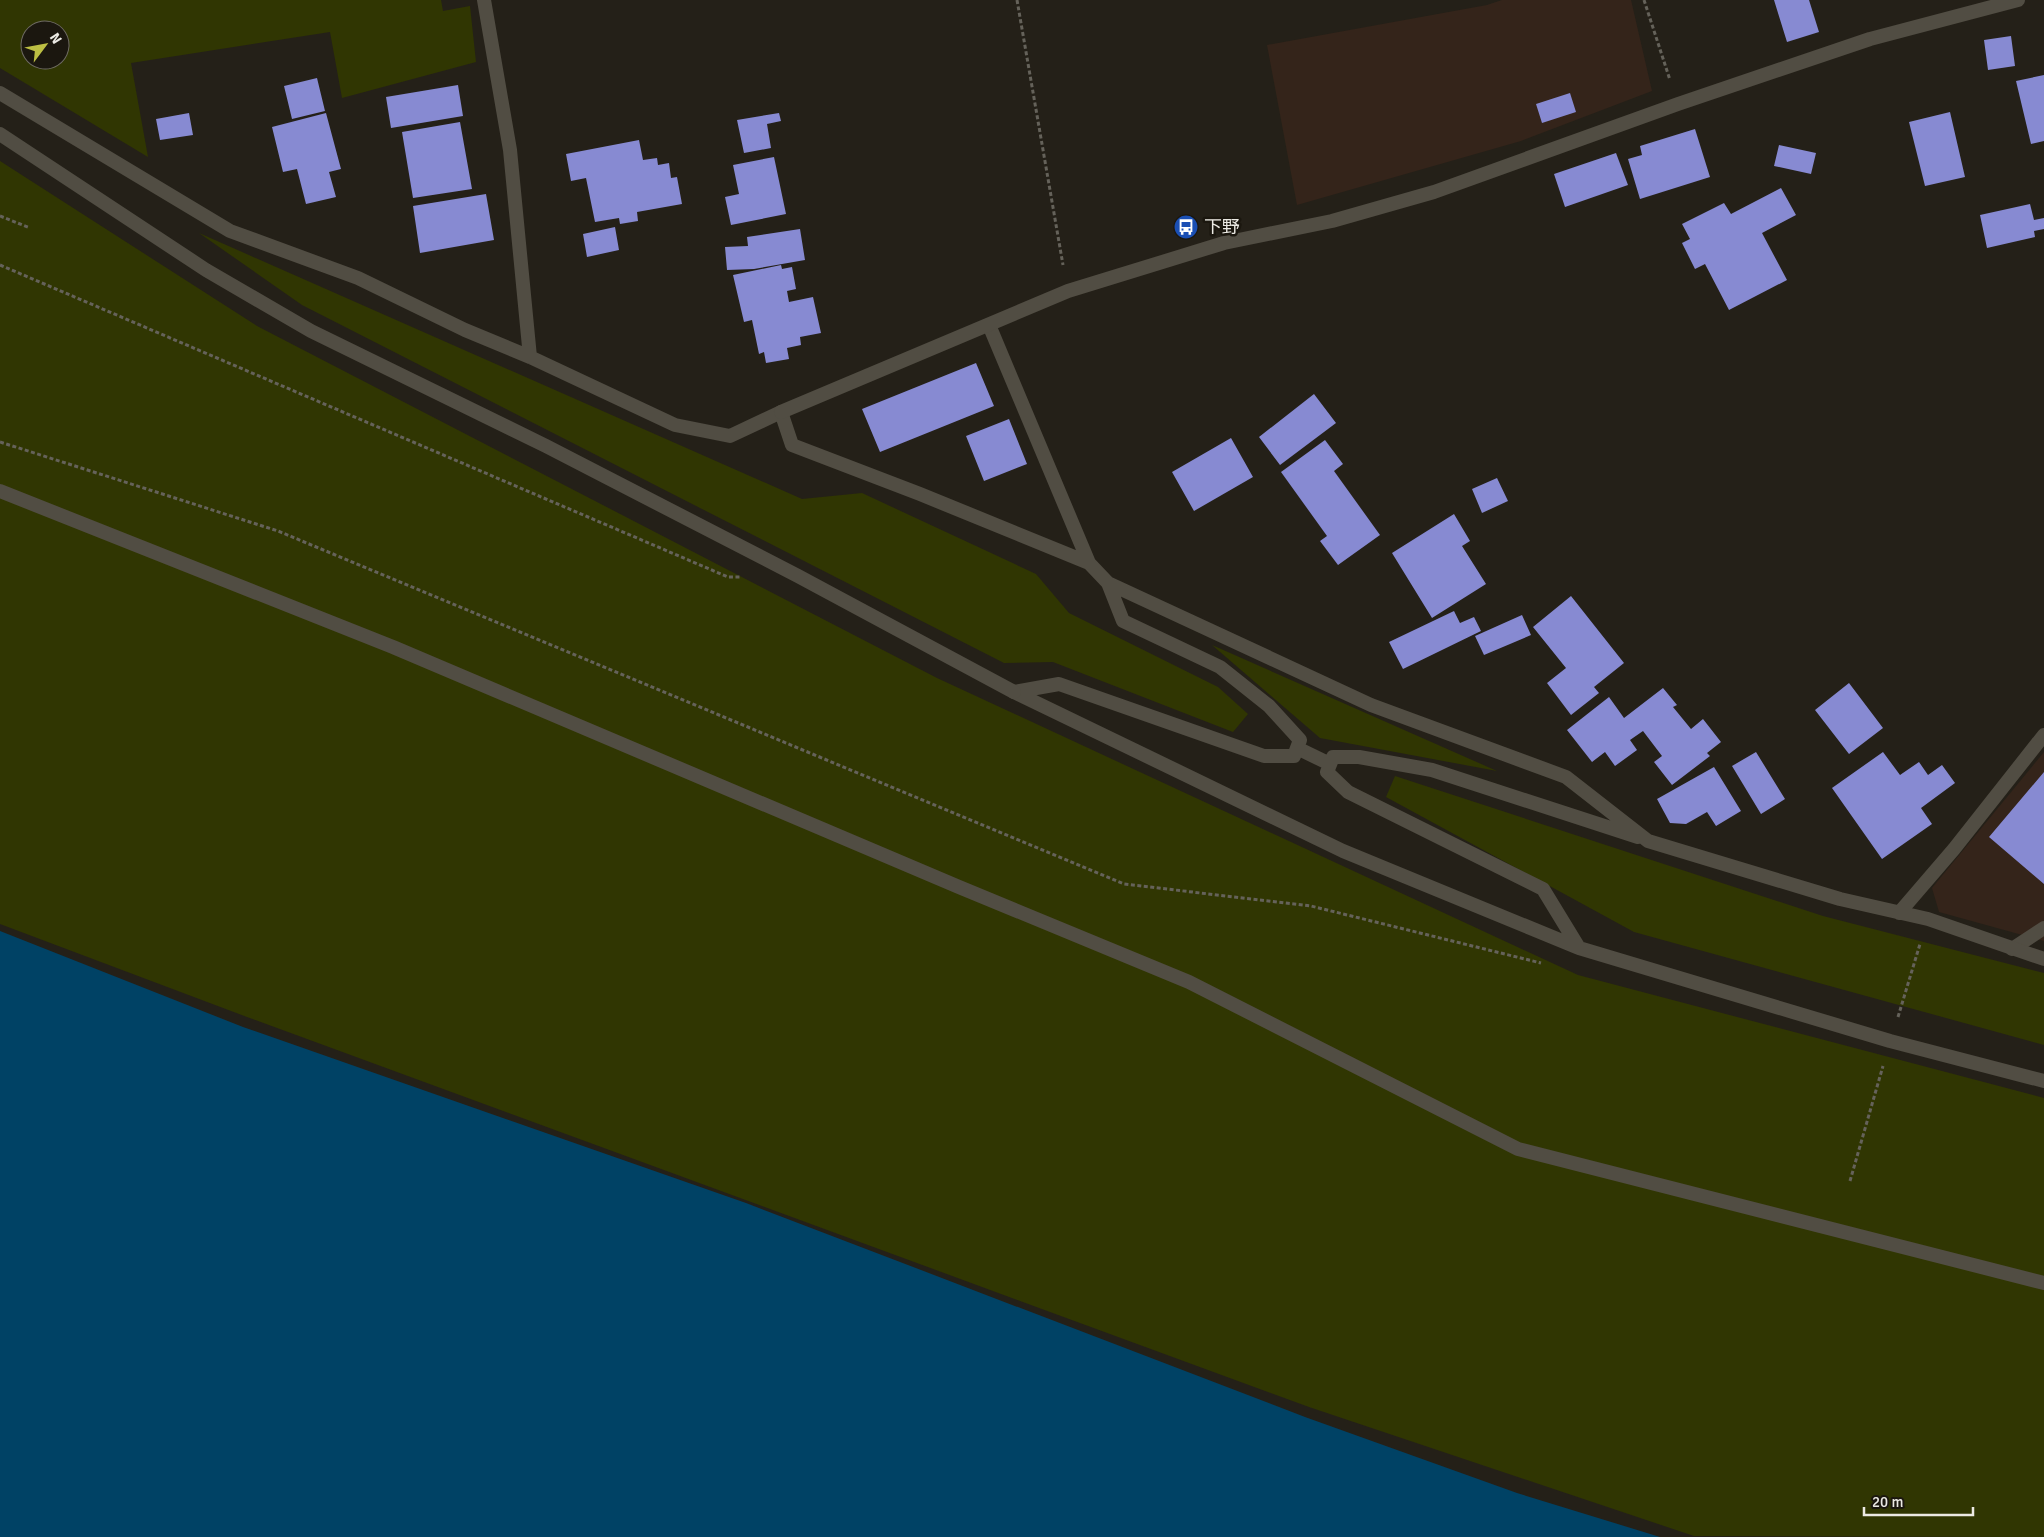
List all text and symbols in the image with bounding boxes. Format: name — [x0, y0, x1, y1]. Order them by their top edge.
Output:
north arrow — [20, 20, 70, 70]
text: N — [46, 30, 65, 47]
bus stop icon: 下野 — [1173, 214, 1199, 240]
place label: 下野 — [1204, 216, 1240, 238]
scale bar — [1864, 1484, 1973, 1516]
text: 20 m — [1872, 1493, 1903, 1511]

